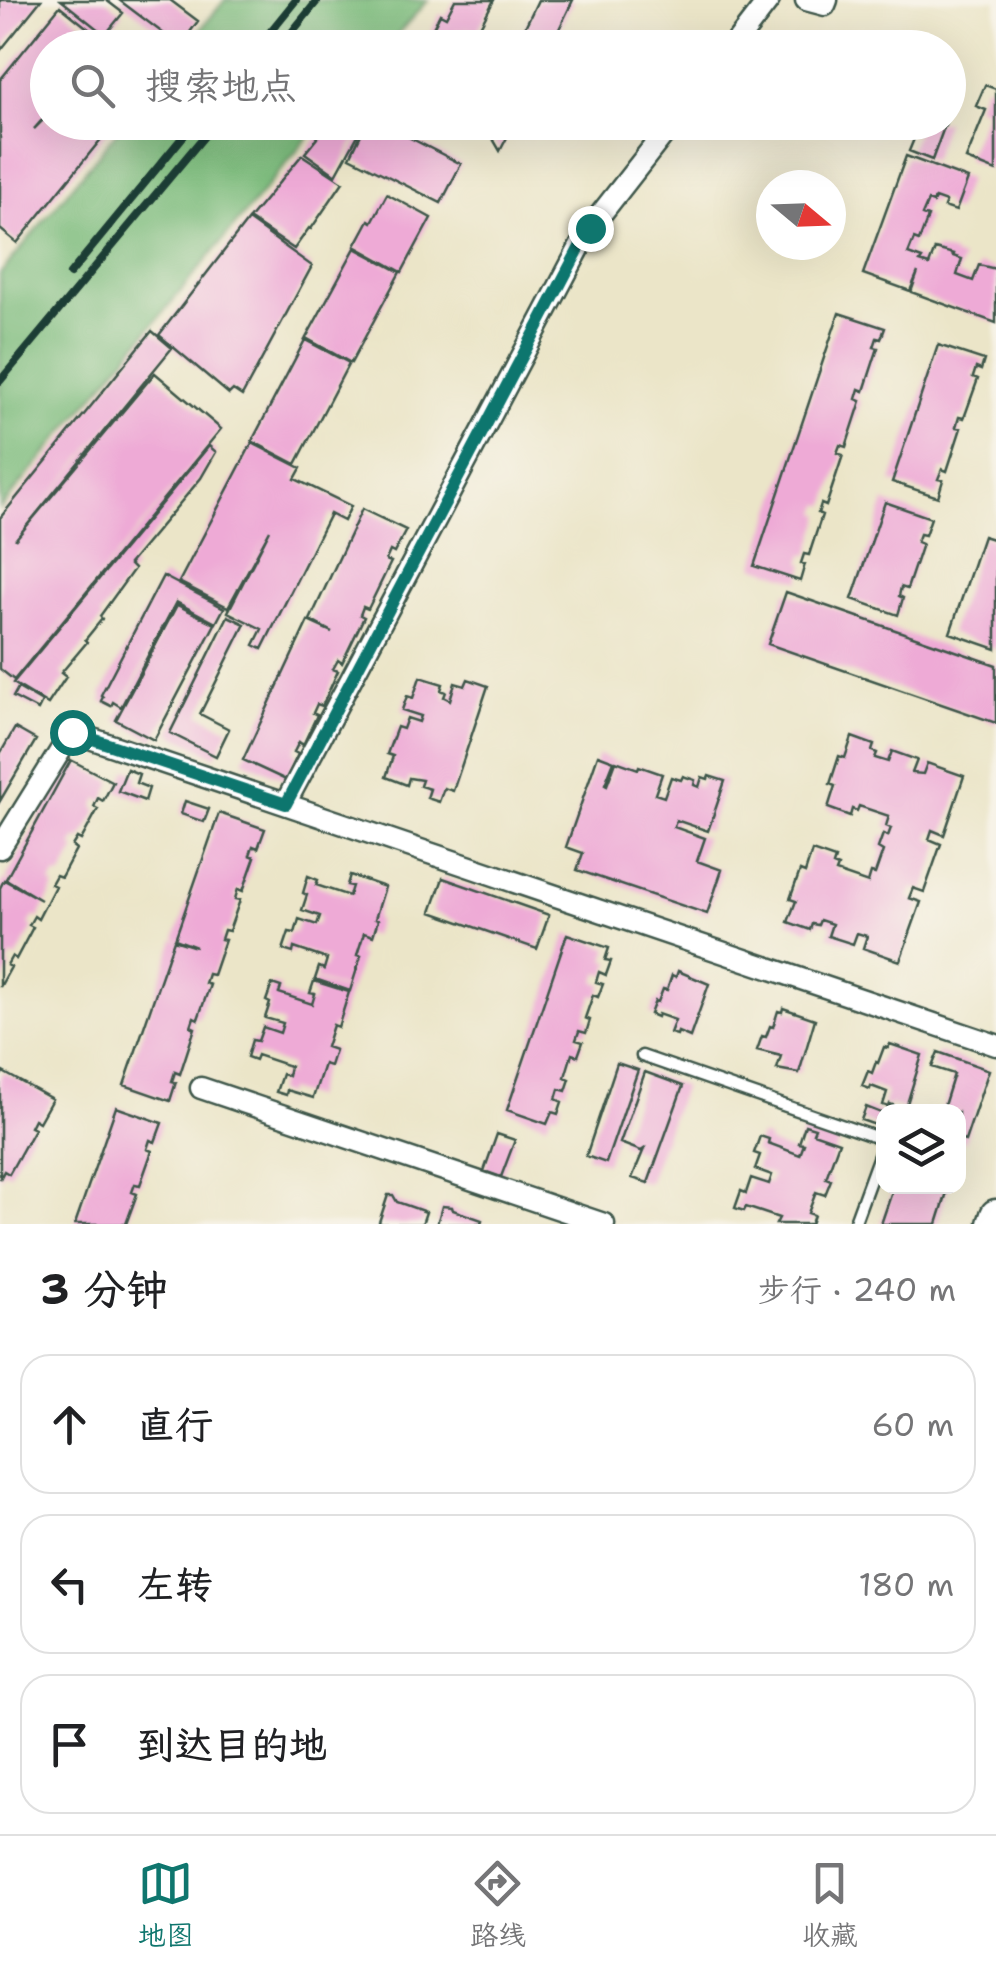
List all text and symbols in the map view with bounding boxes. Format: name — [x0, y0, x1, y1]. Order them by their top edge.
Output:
search box — [30, 30, 966, 140]
icon: search — [65, 58, 120, 113]
text: 搜索地点 — [145, 60, 297, 111]
north arrow — [756, 170, 846, 260]
route end — [568, 206, 614, 252]
route start — [50, 710, 96, 756]
map controls — [876, 1104, 966, 1194]
button: layers — [876, 1104, 966, 1194]
text: 3 分钟 — [40, 1261, 168, 1317]
text: 步行 · 240 m — [758, 1268, 956, 1311]
icon: ahead — [42, 1397, 97, 1452]
text: 直行 — [137, 1399, 213, 1450]
text: 60 m — [872, 1403, 954, 1446]
icon: left — [42, 1557, 97, 1612]
text: 左转 — [137, 1559, 213, 1610]
text: 180 m — [858, 1563, 954, 1606]
icon: arrive — [42, 1717, 97, 1772]
text: 到达目的地 — [137, 1719, 327, 1770]
tab: 地图 — [138, 1856, 194, 1954]
tab: 路线 — [470, 1856, 526, 1954]
tab: 收藏 — [802, 1856, 858, 1954]

